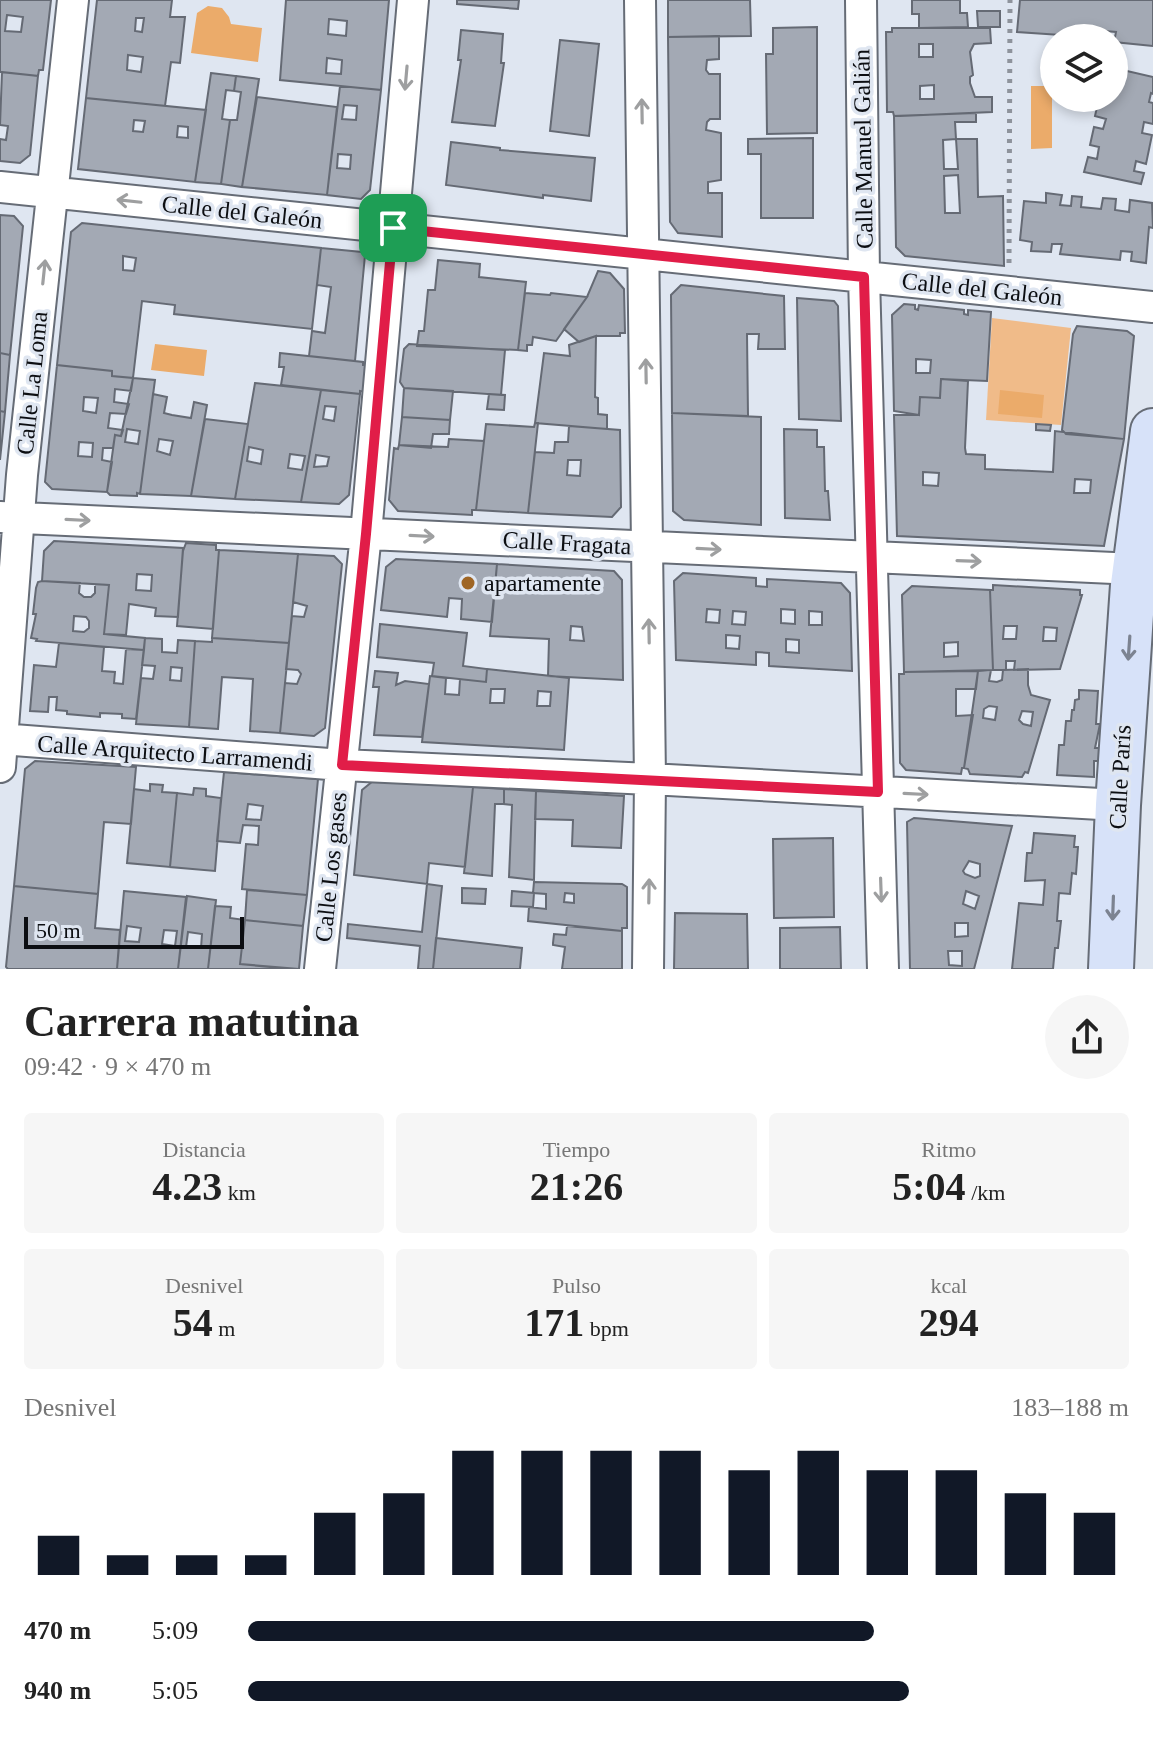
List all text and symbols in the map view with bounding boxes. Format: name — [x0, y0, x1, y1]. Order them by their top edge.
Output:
map controls — [1040, 24, 1128, 112]
button: layers — [1040, 24, 1128, 112]
street label: Calle Manuel Galián — [848, 49, 878, 249]
one-way arrow — [398, 64, 413, 91]
one-way arrow — [634, 98, 650, 125]
street label: Calle del Galeón — [160, 191, 324, 233]
one-way arrow — [116, 193, 142, 208]
pin — [359, 194, 427, 262]
icon: arrive — [371, 206, 415, 250]
one-way arrow — [37, 259, 52, 285]
street label: Calle del Galeón — [900, 268, 1064, 310]
street label: Calle La Loma — [12, 310, 52, 456]
one-way arrow — [638, 358, 654, 385]
one-way arrow — [64, 513, 91, 528]
street label: Calle Fragata — [502, 527, 632, 559]
one-way arrow — [408, 529, 435, 544]
one-way arrow — [695, 542, 722, 557]
one-way arrow — [955, 554, 982, 569]
place label: apartamente — [484, 570, 601, 596]
marker: apartamente — [459, 574, 477, 592]
one-way arrow — [641, 618, 657, 645]
one-way arrow — [1121, 634, 1136, 661]
street label: Calle París — [1104, 724, 1136, 830]
street label: Calle Arquitecto Larramendi — [36, 730, 314, 776]
one-way arrow — [902, 787, 929, 802]
street label: Calle Los gases — [310, 791, 352, 943]
one-way arrow — [873, 876, 889, 903]
one-way arrow — [641, 878, 657, 905]
one-way arrow — [1106, 894, 1121, 921]
scale bar — [24, 913, 244, 949]
text: 50 m — [36, 918, 81, 943]
button: share — [1045, 995, 1129, 1079]
text: Carrera matutina — [24, 997, 359, 1046]
text: 09:42 · 9 × 470 m — [24, 1052, 211, 1081]
text: Distancia — [163, 1137, 246, 1162]
text: Tiempo — [543, 1137, 610, 1162]
text: Ritmo — [921, 1137, 976, 1162]
text: 4.23 — [152, 1164, 222, 1209]
text: 21:26 — [530, 1164, 623, 1209]
text: 5:04 — [892, 1164, 966, 1209]
text: km — [222, 1180, 256, 1205]
text: /km — [966, 1180, 1005, 1205]
text: Desnivel — [165, 1273, 243, 1298]
text: Pulso — [552, 1273, 601, 1298]
text: kcal — [931, 1273, 967, 1298]
text: 54 — [173, 1300, 213, 1345]
text: 171 — [524, 1300, 584, 1345]
text: 294 — [919, 1300, 979, 1345]
text: m — [213, 1316, 235, 1341]
text: bpm — [584, 1316, 629, 1341]
text: Desnivel — [24, 1393, 116, 1422]
text: 183–188 m — [1011, 1393, 1129, 1422]
text: 470 m — [24, 1616, 91, 1645]
text: 5:09 — [152, 1616, 198, 1645]
text: 940 m — [24, 1676, 91, 1705]
text: 5:05 — [152, 1676, 198, 1705]

